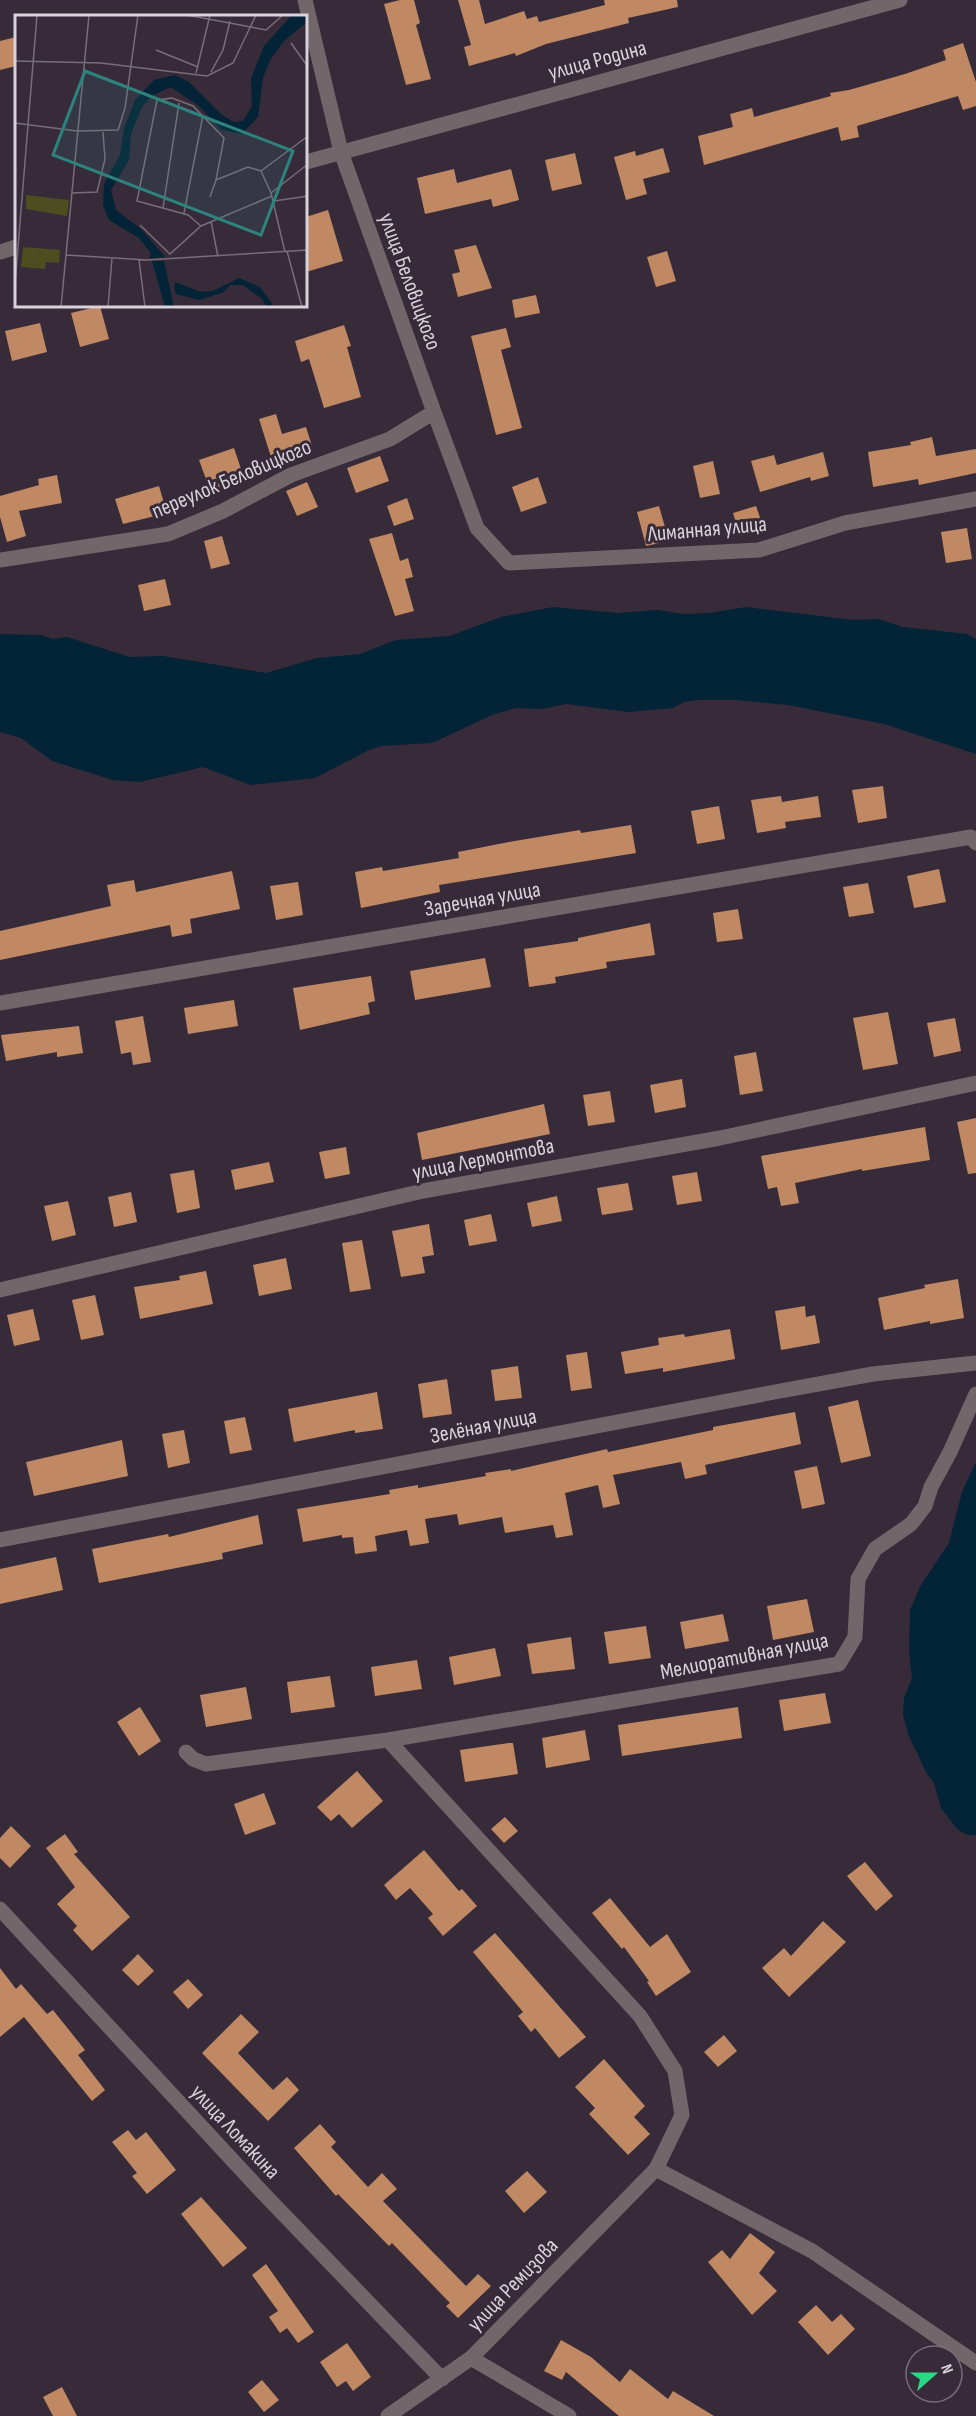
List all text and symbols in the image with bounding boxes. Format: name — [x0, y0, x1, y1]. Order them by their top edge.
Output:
inset map — [15, 15, 308, 308]
street label: улица Родина — [545, 34, 650, 87]
street label: улица Беловицкого — [372, 209, 447, 354]
street label: переулок Беловицкого — [148, 434, 315, 525]
street label: Лиманная улица — [645, 511, 768, 548]
street label: Заречная улица — [422, 876, 543, 923]
street label: улица Лермонтова — [410, 1132, 556, 1186]
street label: Зелёная улица — [428, 1403, 539, 1450]
street label: Мелиоративная улица — [658, 1627, 831, 1686]
street label: улица Ломакина — [184, 2079, 286, 2185]
street label: улица Ремизова — [462, 2233, 564, 2337]
north arrow — [904, 2344, 964, 2404]
text: N — [936, 2362, 957, 2377]

